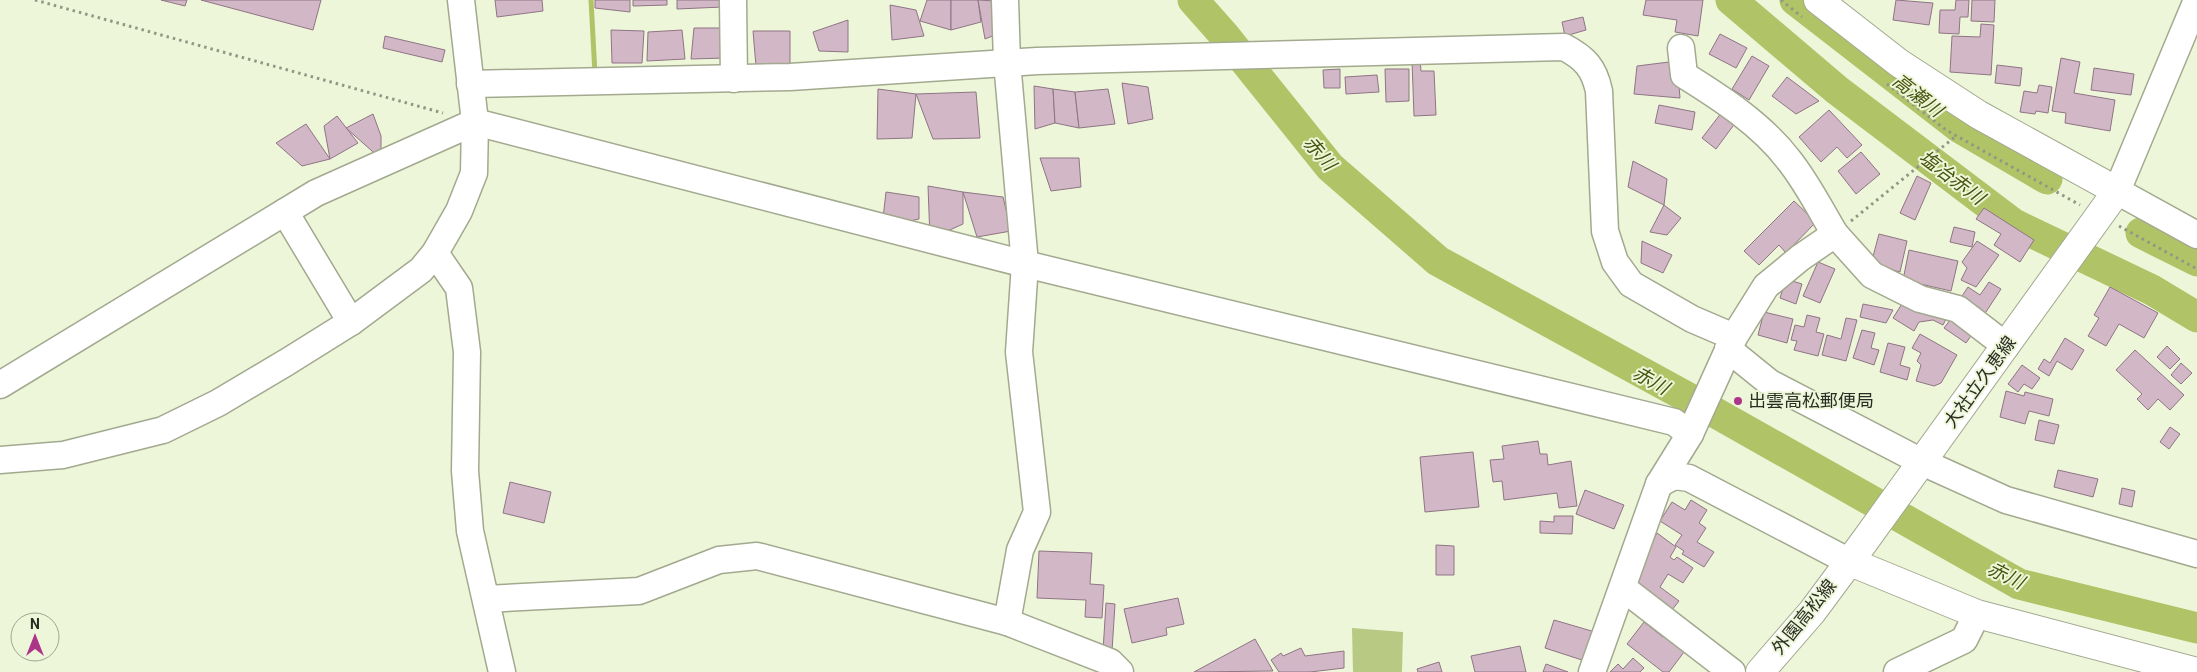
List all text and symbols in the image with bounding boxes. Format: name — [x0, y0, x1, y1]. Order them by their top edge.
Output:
water label: 高瀬川 — [1888, 69, 1949, 123]
water label: 赤川 — [1298, 131, 1342, 177]
water label: 塩冶赤川 — [1914, 145, 1991, 211]
street label: 大社立久恵線 — [1939, 332, 2020, 432]
water label: 赤川 — [1629, 361, 1675, 401]
place label: 出雲高松郵便局 — [1748, 390, 1874, 411]
marker: 出雲高松郵便局 — [1732, 395, 1744, 407]
water label: 赤川 — [1984, 557, 2030, 595]
street label: 外園高松線 — [1767, 575, 1840, 658]
north arrow — [10, 612, 60, 662]
text: N — [30, 616, 40, 632]

